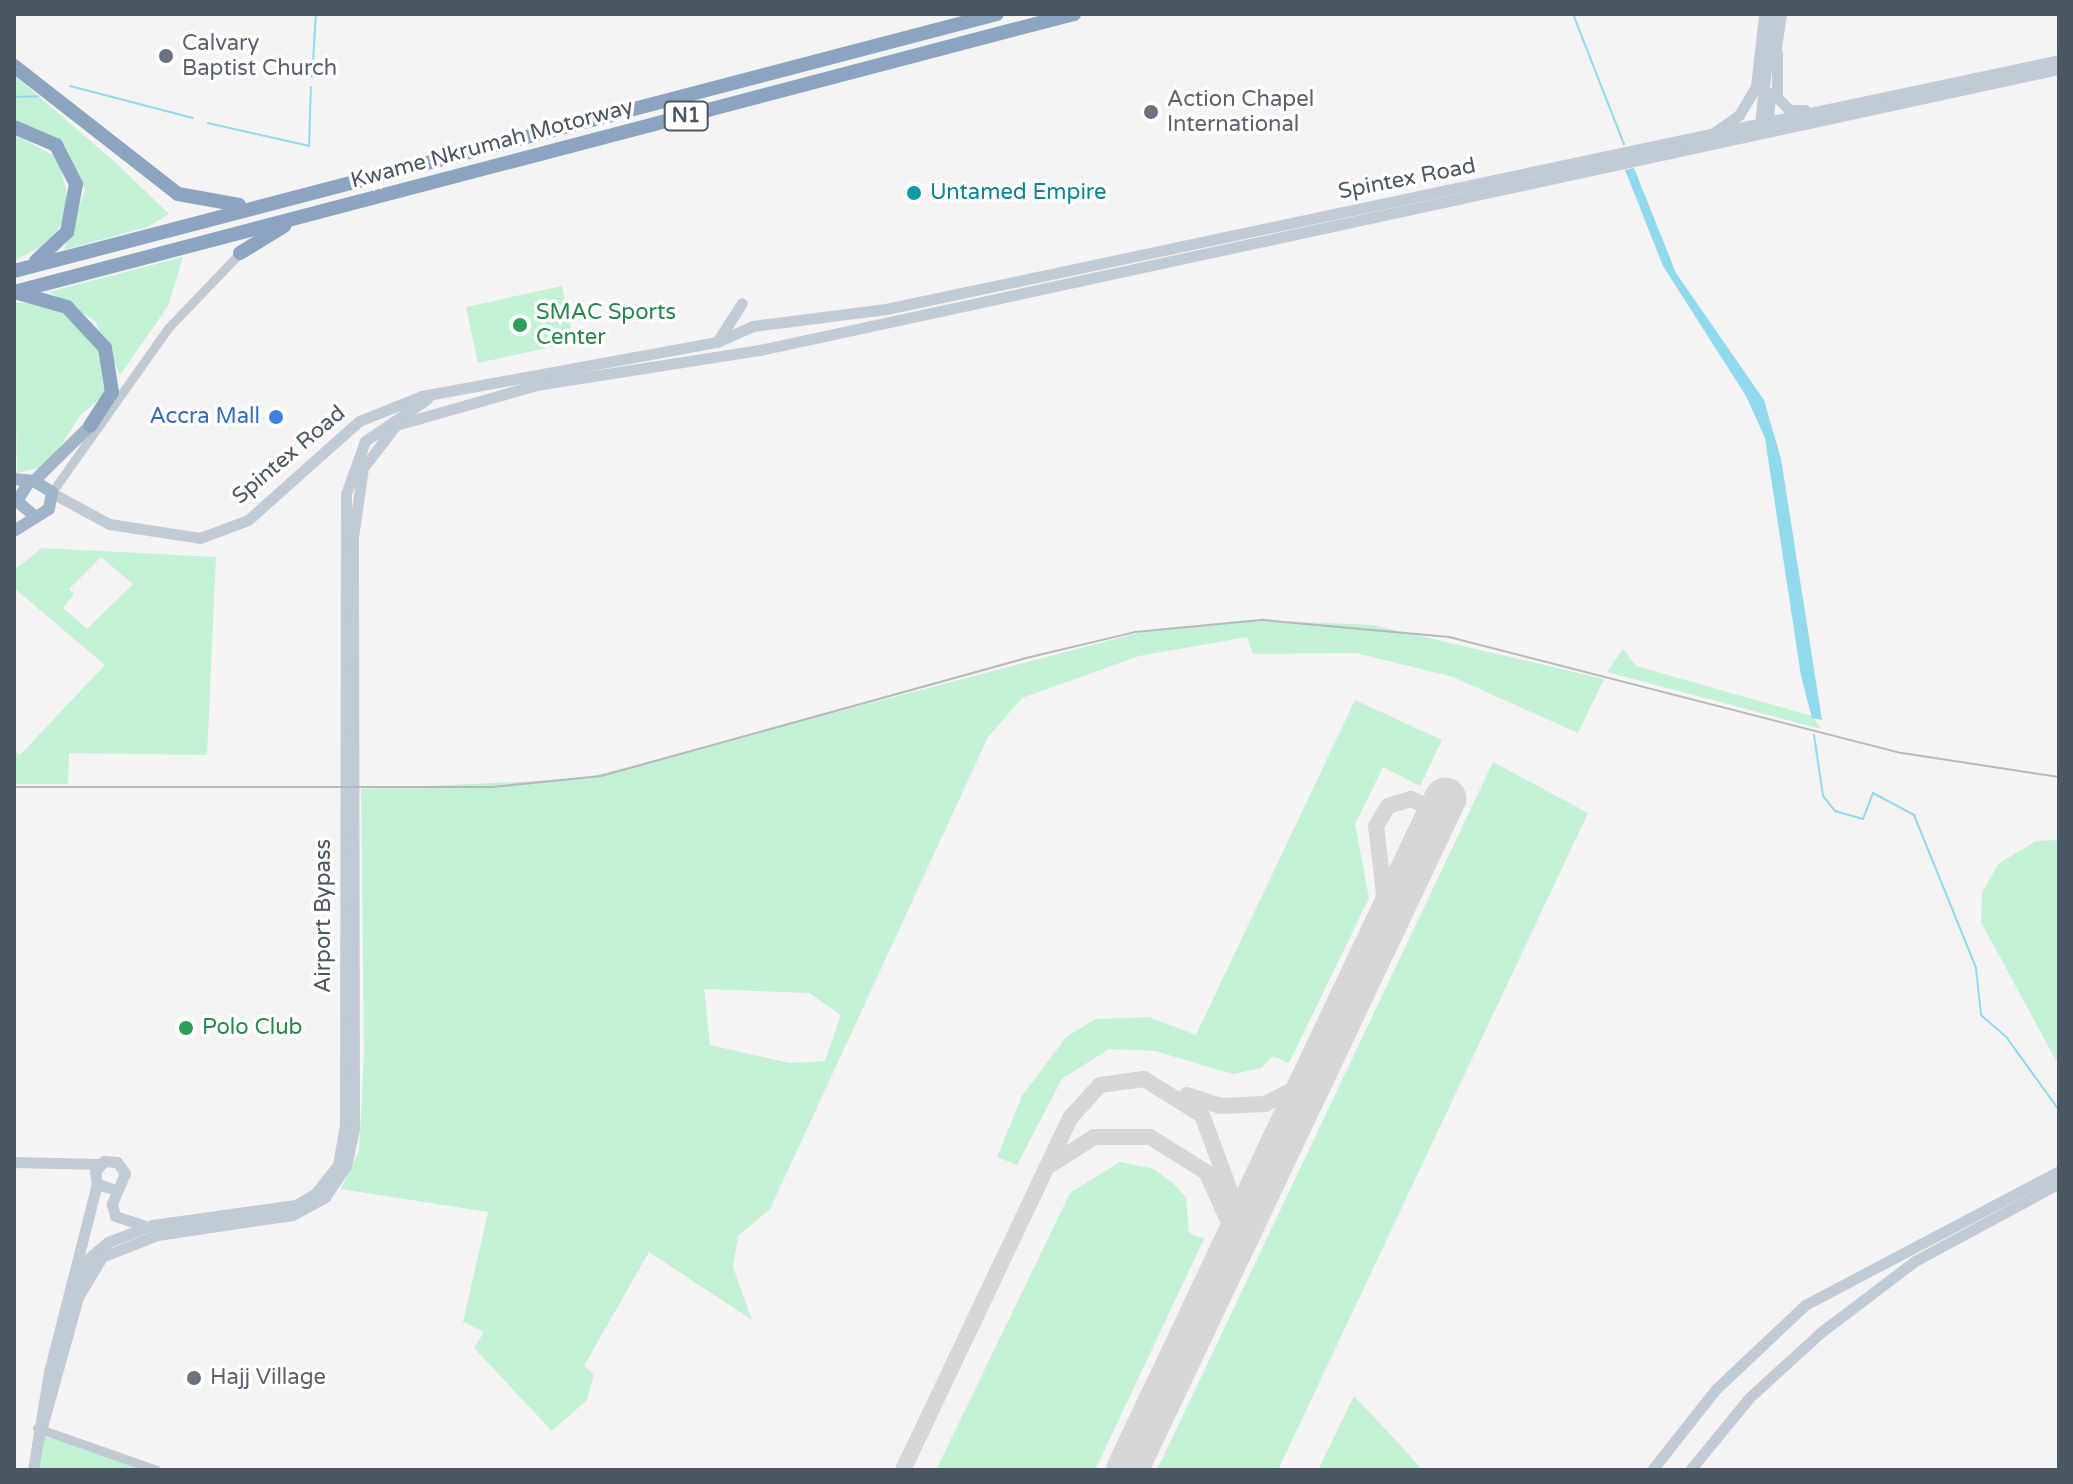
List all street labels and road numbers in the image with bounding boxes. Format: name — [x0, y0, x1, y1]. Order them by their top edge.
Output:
street label: Kwame Nkrumah Motorway — [348, 94, 636, 194]
road number: N1 — [662, 100, 710, 132]
street label: Spintex Road — [1336, 153, 1478, 205]
street label: Spintex Road — [227, 400, 351, 510]
street label: Airport Bypass — [311, 839, 337, 993]

